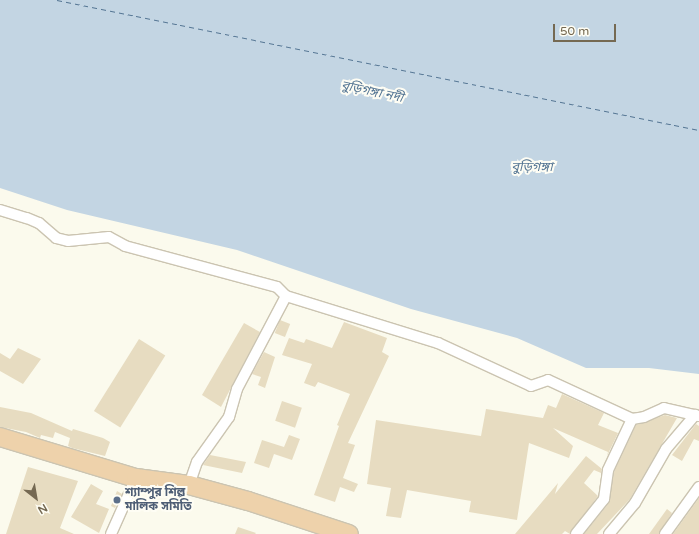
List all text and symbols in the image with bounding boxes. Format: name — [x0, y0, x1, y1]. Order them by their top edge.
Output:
scale bar — [555, 16, 618, 42]
text: 50 m — [560, 24, 589, 38]
water label: বুড়িগঙ্গা নদী — [340, 78, 404, 106]
water label: বুড়িগঙ্গা — [511, 159, 553, 175]
north arrow — [16, 478, 56, 518]
place label: শ্যাম্পুর শিল্প মালিক সমিতি — [125, 486, 192, 514]
marker: শ্যাম্পুর শিল্প মালিক সমিতি — [112, 495, 122, 505]
text: N — [35, 501, 50, 517]

